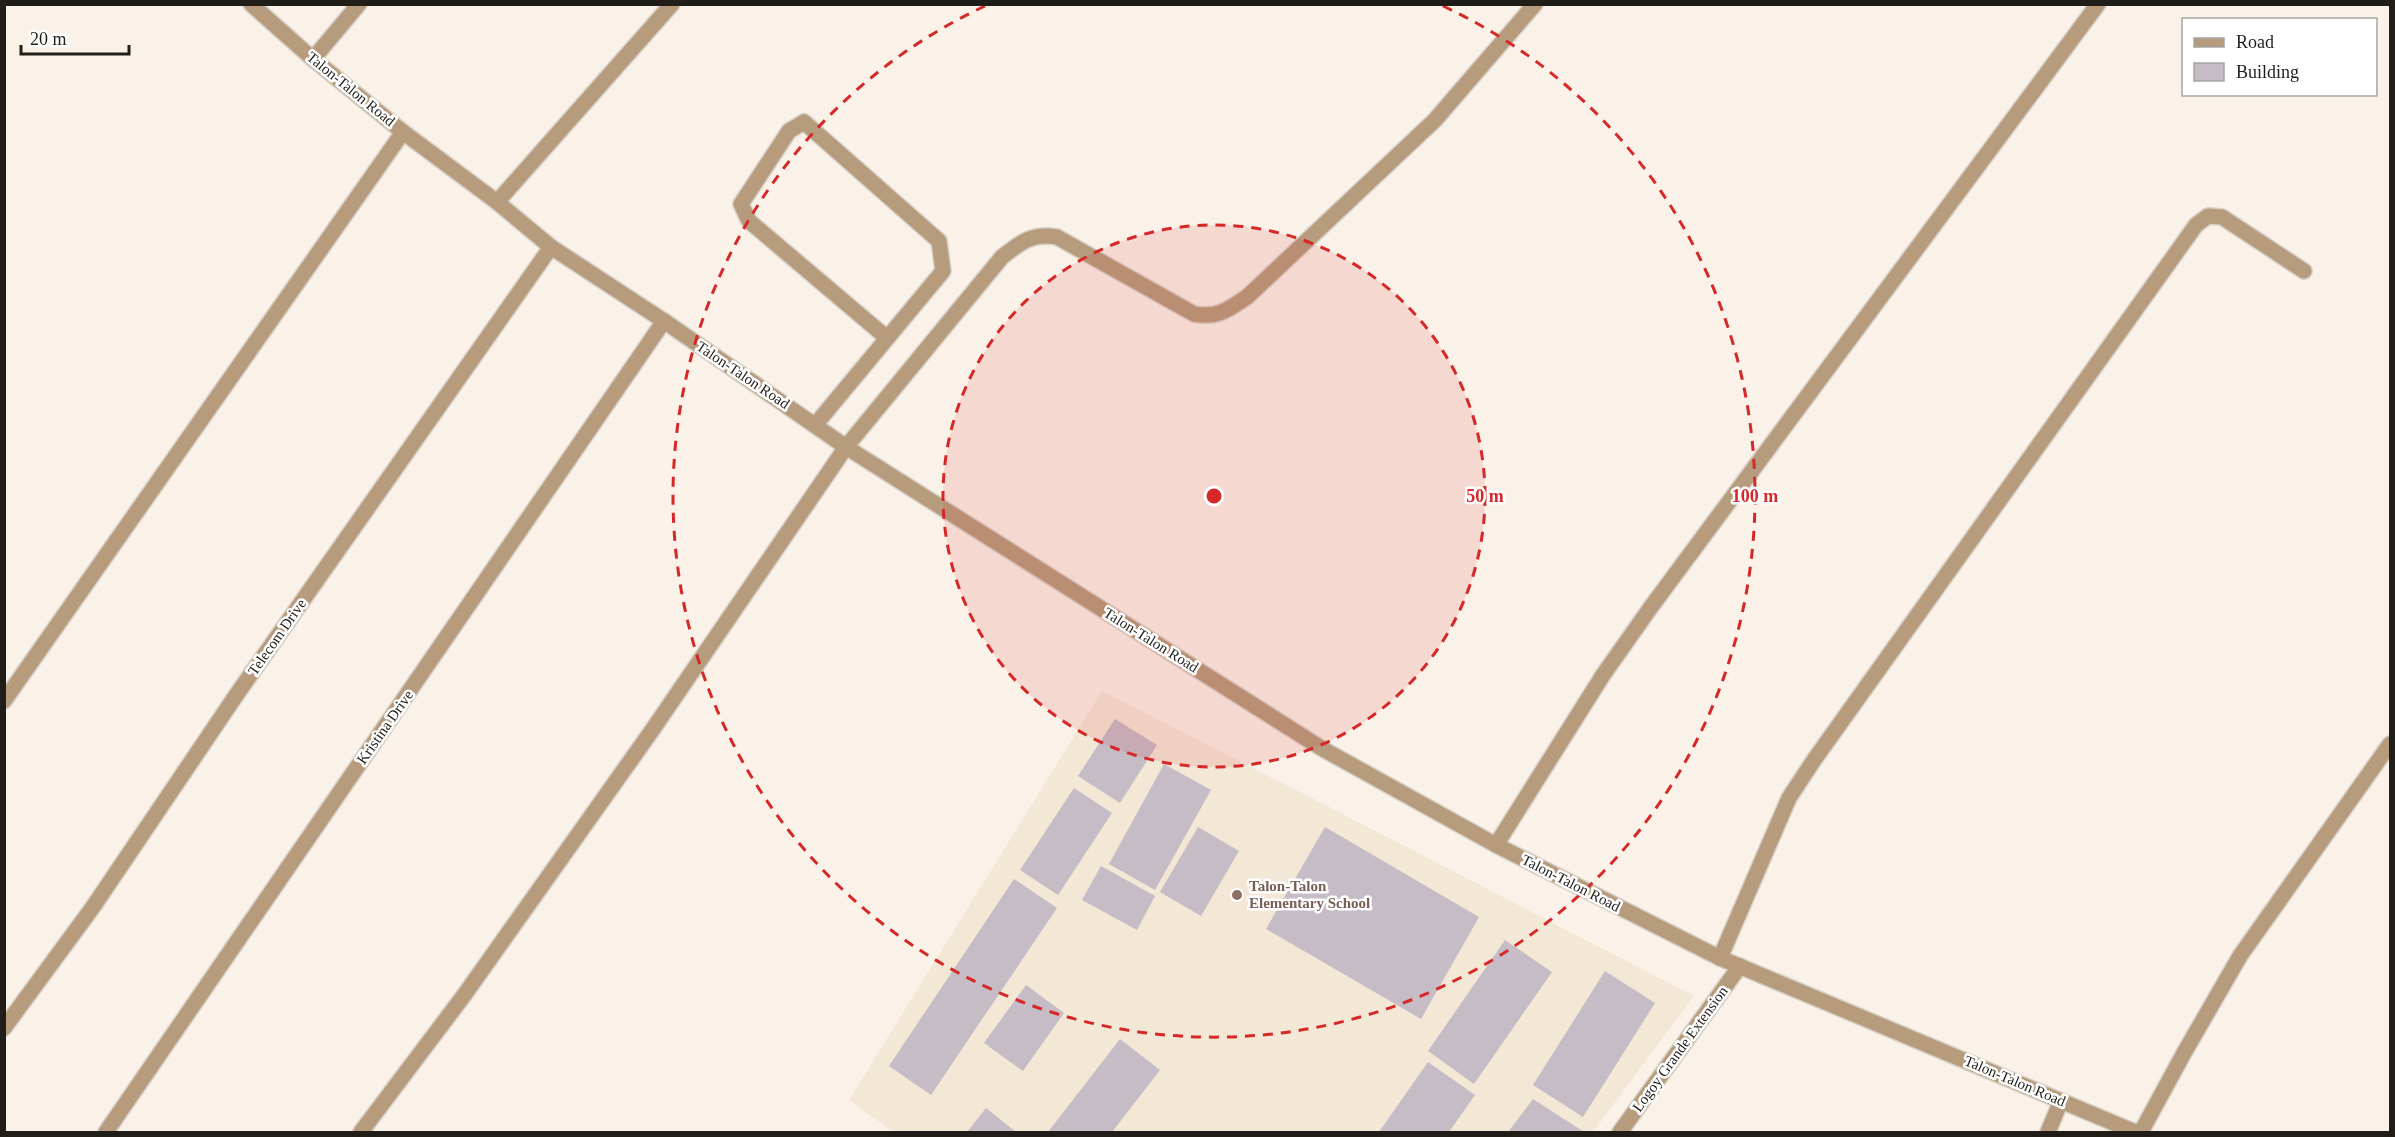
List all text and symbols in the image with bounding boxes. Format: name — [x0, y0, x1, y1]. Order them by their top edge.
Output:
scale bar — [21, 18, 129, 56]
legend — [2182, 18, 2377, 96]
text: 20 m — [30, 29, 67, 49]
text: Road — [2236, 32, 2274, 52]
street label: Talon-Talon Road — [304, 49, 398, 130]
text: Building — [2236, 62, 2299, 82]
street label: Talon-Talon Road — [694, 338, 793, 412]
centre of rings — [1204, 486, 1224, 506]
text: 50 m — [1466, 486, 1504, 506]
text: 100 m — [1732, 486, 1778, 506]
street label: Telecom Drive — [245, 596, 309, 678]
street label: Talon-Talon Road — [1101, 605, 1202, 676]
street label: Kristina Drive — [354, 687, 416, 767]
street label: Talon-Talon Road — [1519, 851, 1623, 915]
place label: Talon-Talon Elementary School — [1249, 878, 1370, 911]
marker: Talon-Talon Elementary School — [1230, 888, 1244, 902]
street label: Logoy Grande Extension — [1629, 983, 1731, 1115]
street label: Talon-Talon Road — [1962, 1052, 2068, 1110]

